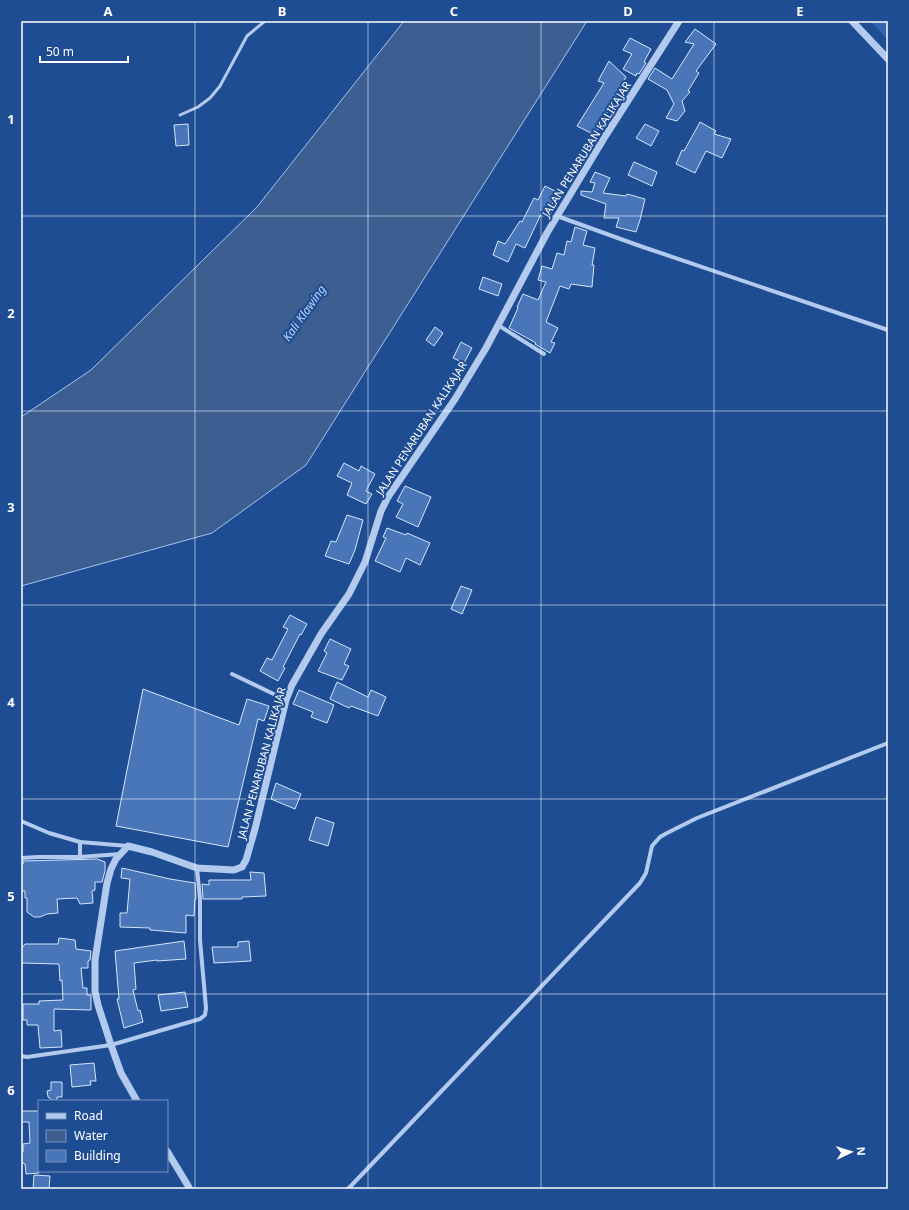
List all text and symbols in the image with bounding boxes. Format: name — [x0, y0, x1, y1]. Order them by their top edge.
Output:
text: A — [104, 2, 113, 20]
text: B — [278, 2, 286, 20]
text: C — [450, 2, 458, 20]
text: D — [623, 2, 633, 20]
text: E — [796, 2, 804, 20]
scale bar — [40, 38, 128, 64]
text: 50 m — [46, 43, 74, 60]
street label: JALAN PENARUBAN KALIKAJAR — [537, 78, 634, 220]
text: 1 — [7, 110, 15, 128]
water label: Kali Klawing — [278, 281, 330, 345]
text: 2 — [7, 304, 15, 322]
street label: JALAN PENARUBAN KALIKAJAR — [371, 358, 470, 499]
text: 3 — [7, 498, 15, 516]
street label: JALAN PENARUBAN KALIKAJAR — [233, 685, 289, 842]
text: 4 — [7, 693, 15, 711]
text: 5 — [7, 887, 15, 905]
text: 6 — [7, 1081, 15, 1099]
legend — [38, 1100, 168, 1172]
text: Road — [74, 1107, 103, 1124]
text: Water — [74, 1127, 108, 1144]
north arrow — [831, 1132, 871, 1172]
text: N — [854, 1146, 869, 1156]
text: Building — [74, 1147, 121, 1164]

